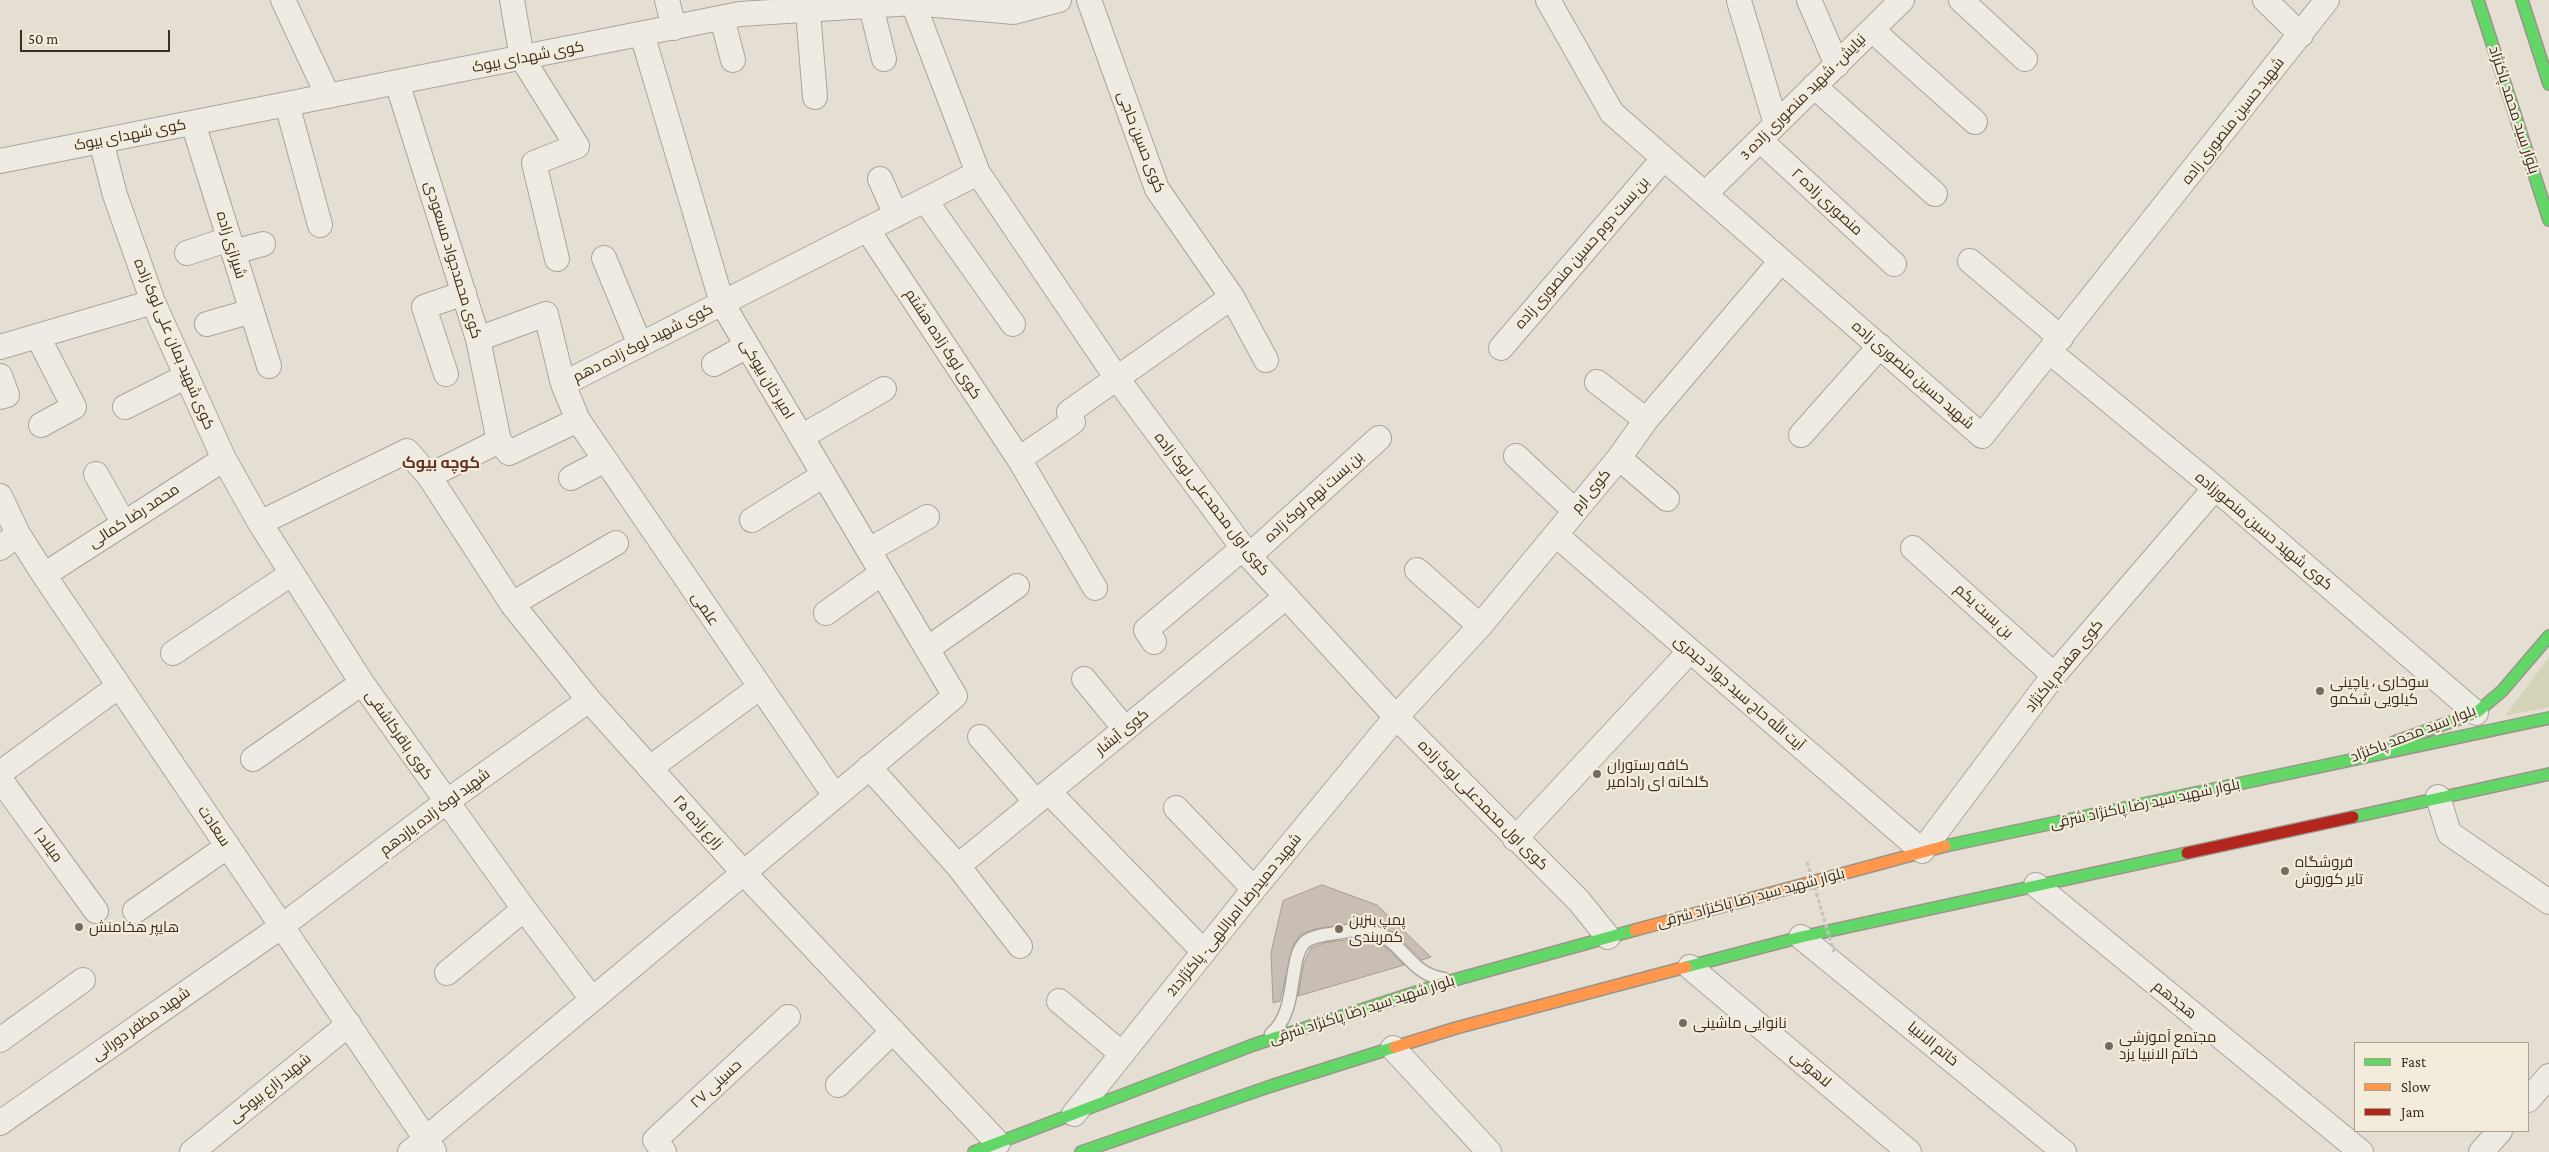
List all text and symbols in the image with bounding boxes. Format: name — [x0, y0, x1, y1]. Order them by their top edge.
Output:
scale bar — [22, 20, 172, 52]
street label: نیایش- شهید منصوری زاده 3 — [1736, 30, 1870, 164]
text: 50 m — [28, 31, 58, 47]
street label: کوی شهدای بیوک — [470, 37, 586, 77]
street label: بلوار سید محمد پاکنژاد — [2485, 44, 2543, 176]
street label: شهید حسین منصوری زاده — [2178, 54, 2288, 188]
street label: کوی حسین حاجی — [1113, 89, 1169, 195]
street label: کوی شهدای بیوک — [72, 115, 188, 155]
street label: منصوری زاده ۲ — [1788, 165, 1866, 239]
street label: بن بست دوم حسین منصوری زاده — [1511, 173, 1653, 333]
street label: کوی محمدجواد مسعودی — [420, 179, 486, 341]
street label: شیرازی زاده — [212, 209, 250, 281]
street label: کوی شهید بمان علی لوک زاده — [130, 256, 218, 432]
street label: کوی لوک زاده هشتم — [901, 286, 985, 402]
street label: کوی شهید لوک زاده دهم — [570, 300, 716, 386]
street label: شهید حسین منصوری زاده — [1848, 317, 1978, 433]
street label: امیر خان بیوکی — [736, 336, 798, 422]
street label: کوی اول محمدعلی لوک زاده — [1150, 429, 1274, 579]
street label: بن بست نهم لوک زاده — [1261, 448, 1367, 546]
district label: کوچه بیوک — [402, 453, 480, 473]
street label: کوی ارم — [1567, 465, 1615, 517]
street label: کوی شهید حسین منصورزاده — [2191, 468, 2337, 594]
street label: محمد رضا کمالی — [85, 480, 183, 552]
street label: بن بست یکم — [1951, 580, 2017, 642]
street label: علمی — [687, 589, 723, 629]
street label: کوی هفدم پاکنژاد — [2021, 616, 2107, 716]
street label: آیت الله حاج سید جواد حیدری — [1670, 631, 1808, 755]
place label: سوخاری ، پاچینی کیلویی شکمو — [2330, 673, 2429, 708]
marker: سوخاری ، پاچینی کیلویی شکمو — [2314, 685, 2326, 697]
street label: کوی باقرکاشفی — [361, 687, 437, 783]
street label: بلوار سید محمد پاکنژاد — [2348, 702, 2478, 766]
street label: کوی آبشار — [1092, 705, 1152, 759]
street label: کوی اول محمدعلی لوک زاده — [1414, 736, 1552, 874]
place label: کافه رستوران گلخانه ای رادامیر — [1607, 756, 1709, 791]
street label: شهید لوک زاده یازدهم — [376, 765, 494, 859]
marker: کافه رستوران گلخانه ای رادامیر — [1591, 768, 1603, 780]
street label: بلوار شهید سید رضا پاکنژاد شرقی — [2048, 775, 2242, 833]
street label: زارع زاده ۲۵ — [669, 791, 727, 853]
street label: سعادت — [194, 802, 234, 850]
street label: میلاد ۱ — [29, 824, 67, 866]
street label: شهید حمیدرضا امراللهی- پاکنژاد21 — [1163, 830, 1305, 1000]
place label: فروشگاه تایر کوروش — [2295, 853, 2363, 888]
street label: بلوار شهید سید رضا پاکنژاد شرقی — [1655, 864, 1847, 932]
marker: فروشگاه تایر کوروش — [2279, 865, 2291, 877]
place label: پمپ بنزین کمربندی — [1349, 911, 1406, 946]
place label: هایپر هخامنش — [89, 918, 179, 936]
marker: هایپر هخامنش — [73, 921, 85, 933]
marker: پمپ بنزین کمربندی — [1333, 923, 1345, 935]
street label: بلوار شهید سید رضا پاکنژاد شرقی — [1267, 972, 1457, 1048]
street label: هجدهم — [2150, 977, 2200, 1023]
street label: شهید مظفر دورانی — [88, 983, 194, 1065]
place label: نانوایی ماشینی — [1693, 1014, 1787, 1032]
marker: نانوایی ماشینی — [1677, 1017, 1689, 1029]
street label: خاتم الانبیا — [1904, 1018, 1962, 1070]
place label: مجتمع آموزشی خاتم الانبیا یزد — [2119, 1028, 2216, 1063]
marker: مجتمع آموزشی خاتم الانبیا یزد — [2103, 1040, 2115, 1052]
legend — [2354, 1042, 2529, 1132]
street label: لاهوتی — [1787, 1047, 1835, 1091]
street label: شهید زارع بیوکی — [225, 1049, 315, 1127]
text: Fast — [2401, 1054, 2426, 1070]
street label: حسینی ۲۷ — [687, 1056, 745, 1112]
text: Slow — [2401, 1079, 2430, 1095]
text: Jam — [2401, 1104, 2424, 1120]

